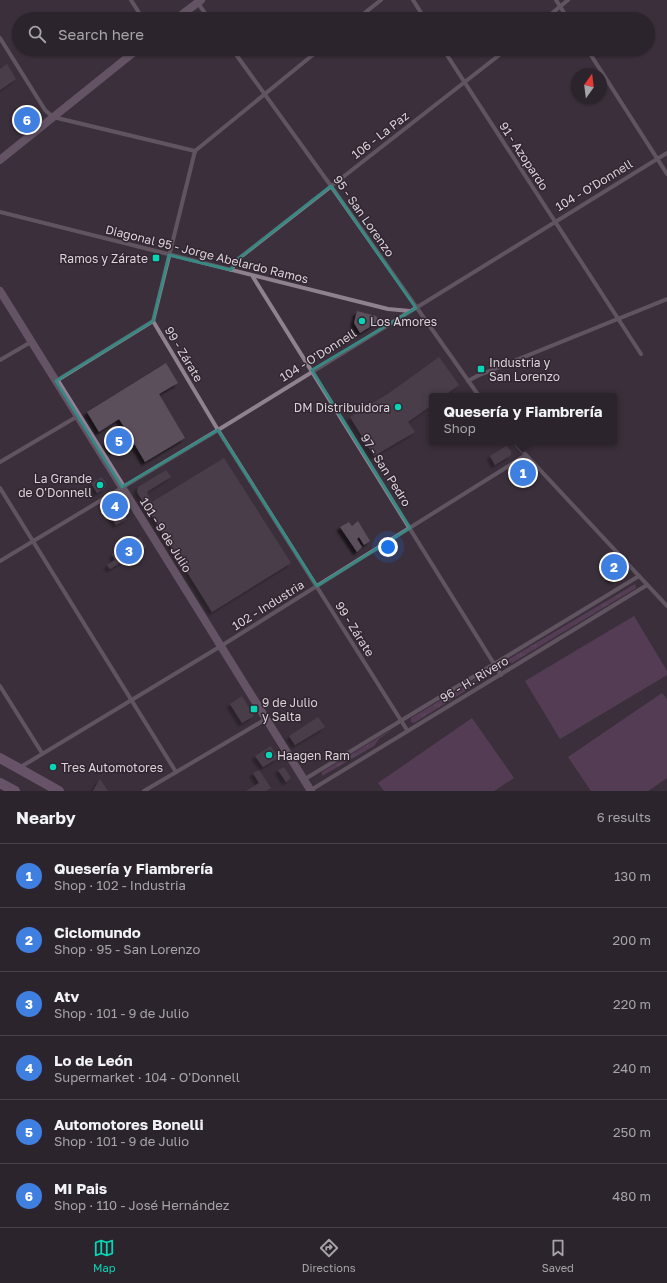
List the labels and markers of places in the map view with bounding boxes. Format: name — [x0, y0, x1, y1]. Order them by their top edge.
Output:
pin: 6 — [14, 105, 40, 135]
place label: Ramos y Zárate — [59, 251, 148, 266]
marker: Ramos y Zárate — [151, 253, 161, 263]
place label: Los Amores — [370, 314, 437, 329]
marker: Los Amores — [357, 316, 367, 326]
place label: Industria y San Lorenzo — [489, 355, 560, 384]
marker: Industria y San Lorenzo — [476, 364, 486, 374]
place label: DM Distribuidora — [294, 400, 390, 415]
marker: DM Distribuidora — [393, 402, 403, 412]
pin: 5 — [106, 426, 132, 456]
pin: 1 — [510, 458, 536, 488]
place label: La Grande de O'Donnell — [18, 471, 92, 500]
marker: La Grande de O'Donnell — [95, 480, 105, 490]
pin: 4 — [102, 491, 128, 521]
pin: 3 — [116, 536, 142, 566]
pin: 2 — [601, 552, 627, 582]
place label: 9 de Julio y Salta — [262, 695, 318, 724]
marker: 9 de Julio y Salta — [249, 704, 259, 714]
place label: Haagen Ram — [277, 748, 350, 763]
marker: Haagen Ram — [264, 750, 274, 760]
place label: Tres Automotores — [61, 760, 163, 775]
marker: Tres Automotores — [48, 762, 58, 772]

